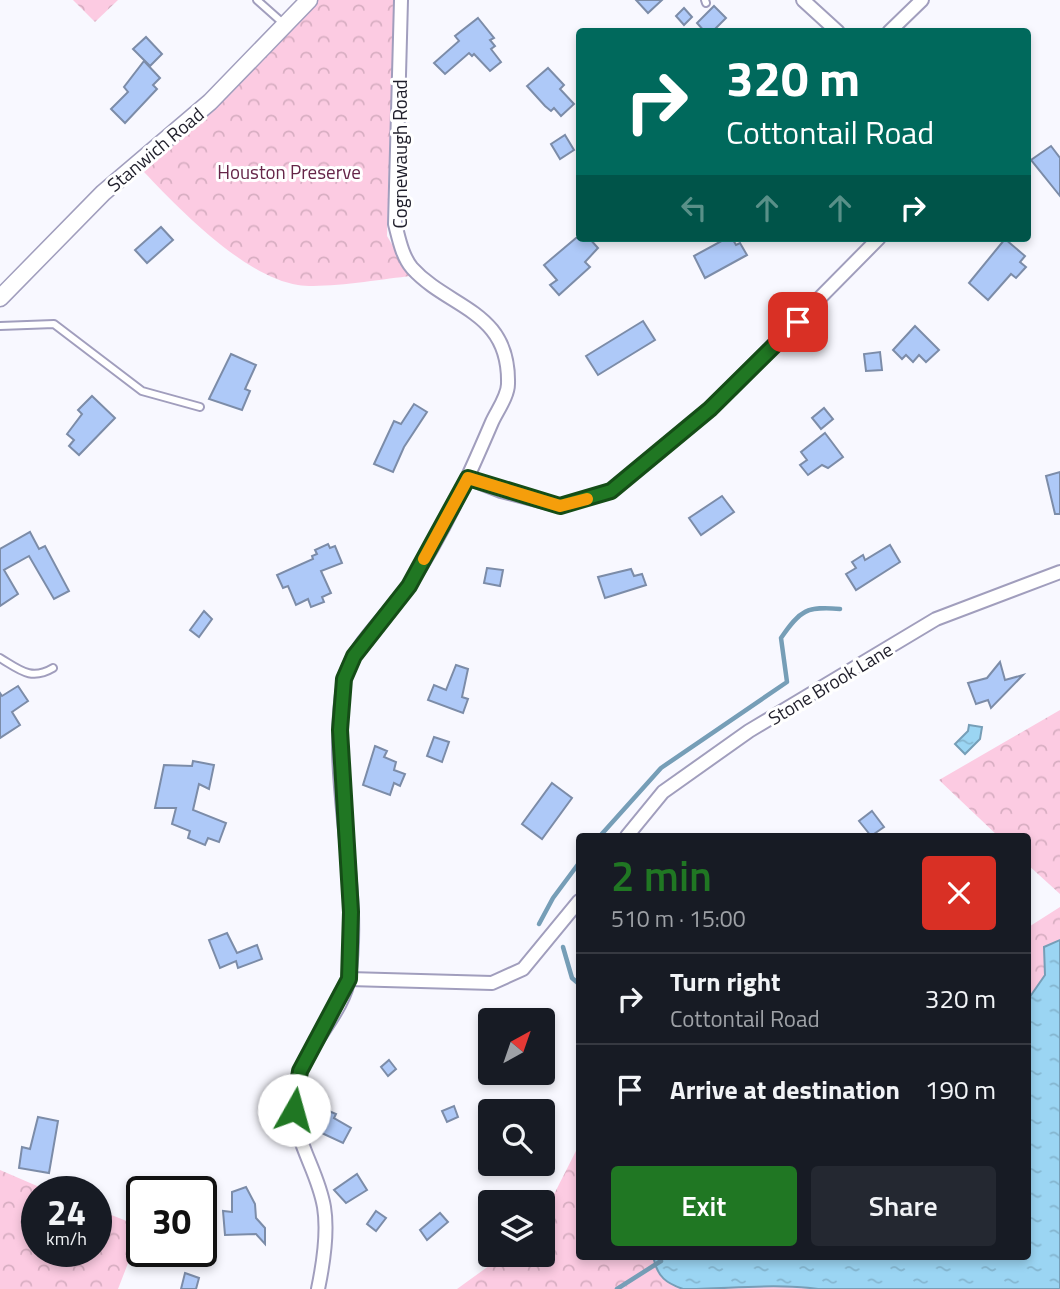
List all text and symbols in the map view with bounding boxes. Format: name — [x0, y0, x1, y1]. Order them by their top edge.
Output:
text: 320 m — [726, 40, 860, 115]
icon: right — [611, 56, 702, 147]
street label: Cognewaugh Road — [385, 80, 414, 228]
street label: Stanwich Road — [100, 100, 210, 198]
text: Cottontail Road — [726, 108, 934, 156]
park label: Houston Preserve — [217, 157, 361, 186]
icon: left — [675, 189, 713, 227]
icon: ahead — [748, 189, 786, 227]
icon: ahead — [821, 189, 859, 227]
icon: right — [894, 189, 932, 227]
pin — [768, 292, 828, 352]
icon: arrive — [779, 303, 817, 341]
street label: Stone Brook Lane — [762, 634, 898, 732]
text: 2 min — [611, 843, 712, 907]
button: close — [922, 856, 996, 930]
text: 510 m · 15:00 — [611, 901, 746, 936]
text: Turn right — [670, 962, 781, 1001]
text: 320 m — [925, 979, 996, 1018]
icon: right — [611, 980, 649, 1018]
text: Cottontail Road — [670, 1001, 820, 1036]
north arrow — [478, 1008, 555, 1085]
map controls — [478, 1008, 555, 1267]
text: Arrive at destination — [670, 1070, 900, 1109]
text: 190 m — [925, 1070, 996, 1109]
icon: arrive — [611, 1071, 649, 1109]
position arrow — [257, 1073, 331, 1147]
button: search — [478, 1099, 555, 1176]
button: Exit — [611, 1166, 797, 1246]
button: Share — [811, 1166, 996, 1246]
speed limit sign: 30 — [126, 1176, 217, 1267]
text: 24 — [47, 1185, 86, 1239]
button: layers — [478, 1190, 555, 1267]
text: km/h — [46, 1225, 87, 1252]

